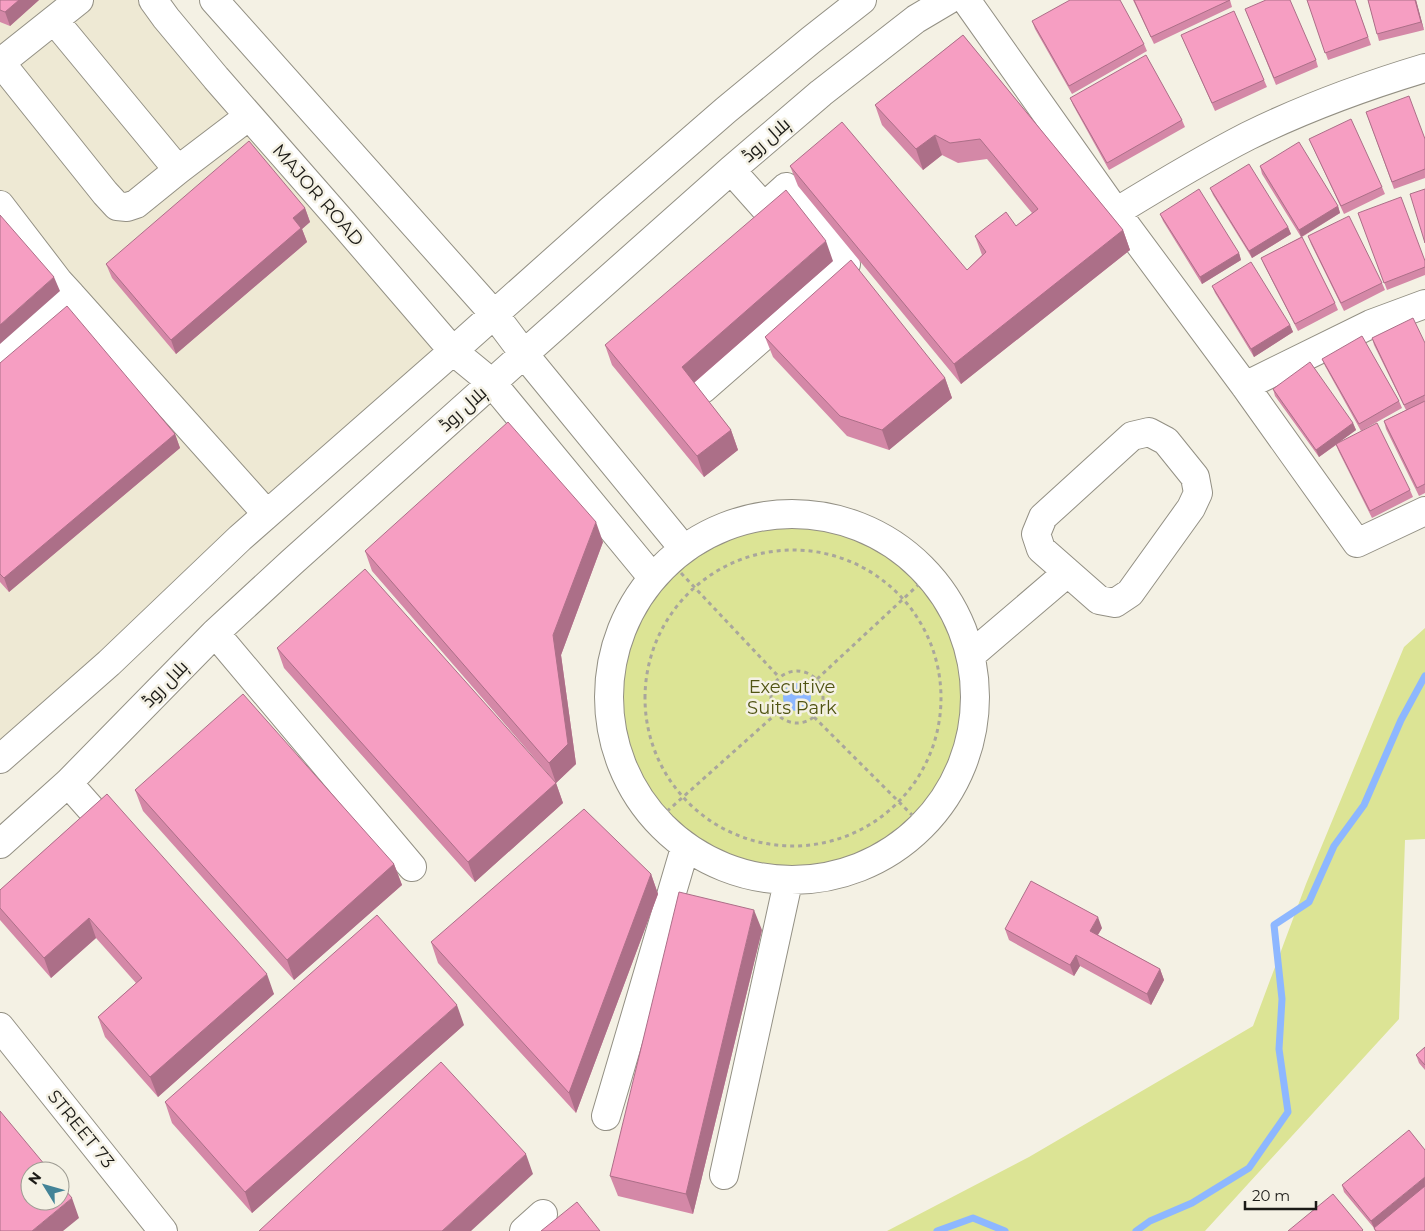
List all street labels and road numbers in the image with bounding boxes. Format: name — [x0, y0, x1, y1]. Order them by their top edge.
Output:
street label: ہلال روڈ — [737, 113, 795, 168]
street label: MAJOR ROAD — [268, 140, 368, 250]
street label: ہلال روڈ — [435, 382, 492, 437]
street label: ہلال روڈ — [137, 656, 193, 713]
street label: STREET 73 — [43, 1086, 119, 1172]

